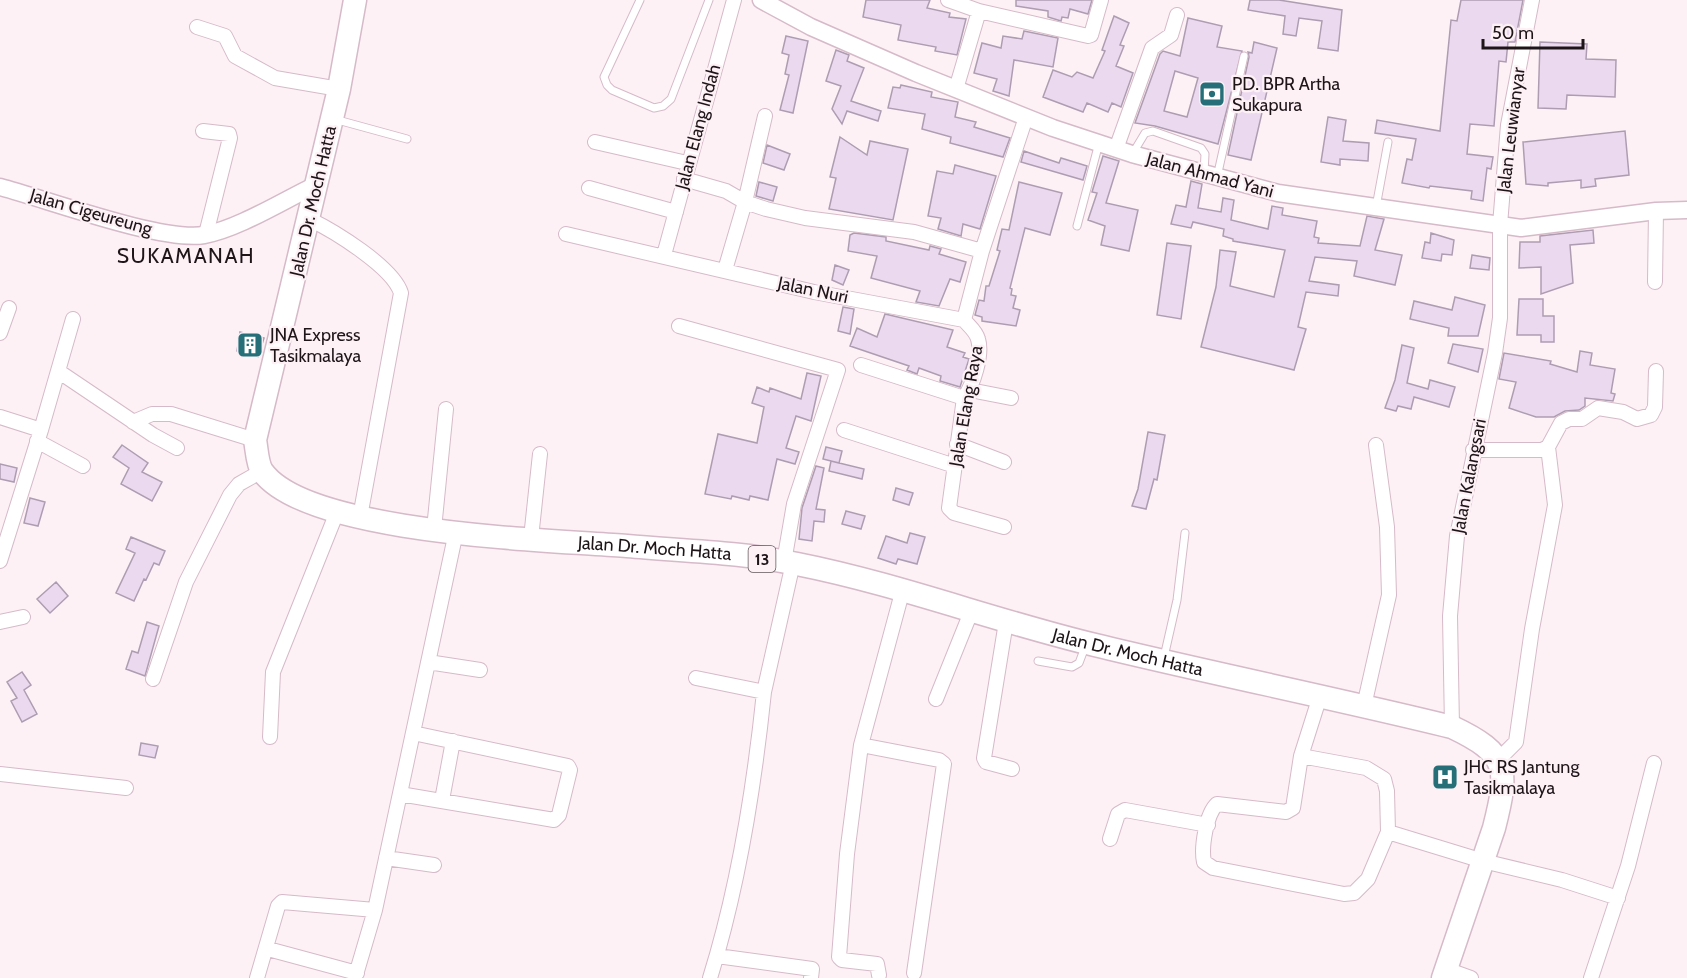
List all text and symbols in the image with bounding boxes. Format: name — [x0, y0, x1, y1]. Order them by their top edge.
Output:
scale bar — [1483, 12, 1584, 50]
text: 50 m — [1492, 22, 1534, 44]
street label: Jalan Elang Indah — [670, 62, 725, 193]
street label: Jalan Leuwianyar — [1492, 66, 1530, 195]
place label: PD. BPR Artha Sukapura — [1232, 73, 1340, 116]
bank icon: PD. BPR Artha Sukapura — [1197, 79, 1227, 109]
street label: Jalan Dr. Moch Hatta — [285, 123, 341, 279]
street label: Jalan Ahmad Yani — [1143, 147, 1276, 203]
street label: Jalan Cigeureung — [26, 184, 156, 240]
district label: SUKAMANAH — [117, 243, 255, 268]
street label: Jalan Nuri — [775, 272, 850, 308]
place label: JNA Express Tasikmalaya — [269, 324, 361, 367]
building icon: JNA Express Tasikmalaya — [235, 330, 265, 360]
street label: Jalan Elang Raya — [944, 343, 988, 469]
street label: Jalan Kalangsari — [1447, 417, 1491, 536]
street label: Jalan Dr. Moch Hatta — [576, 532, 733, 565]
road number: 13 — [748, 546, 776, 572]
street label: Jalan Dr. Moch Hatta — [1049, 623, 1206, 681]
place label: JHC RS Jantung Tasikmalaya — [1463, 756, 1580, 799]
hospital icon: JHC RS Jantung Tasikmalaya — [1430, 762, 1460, 792]

